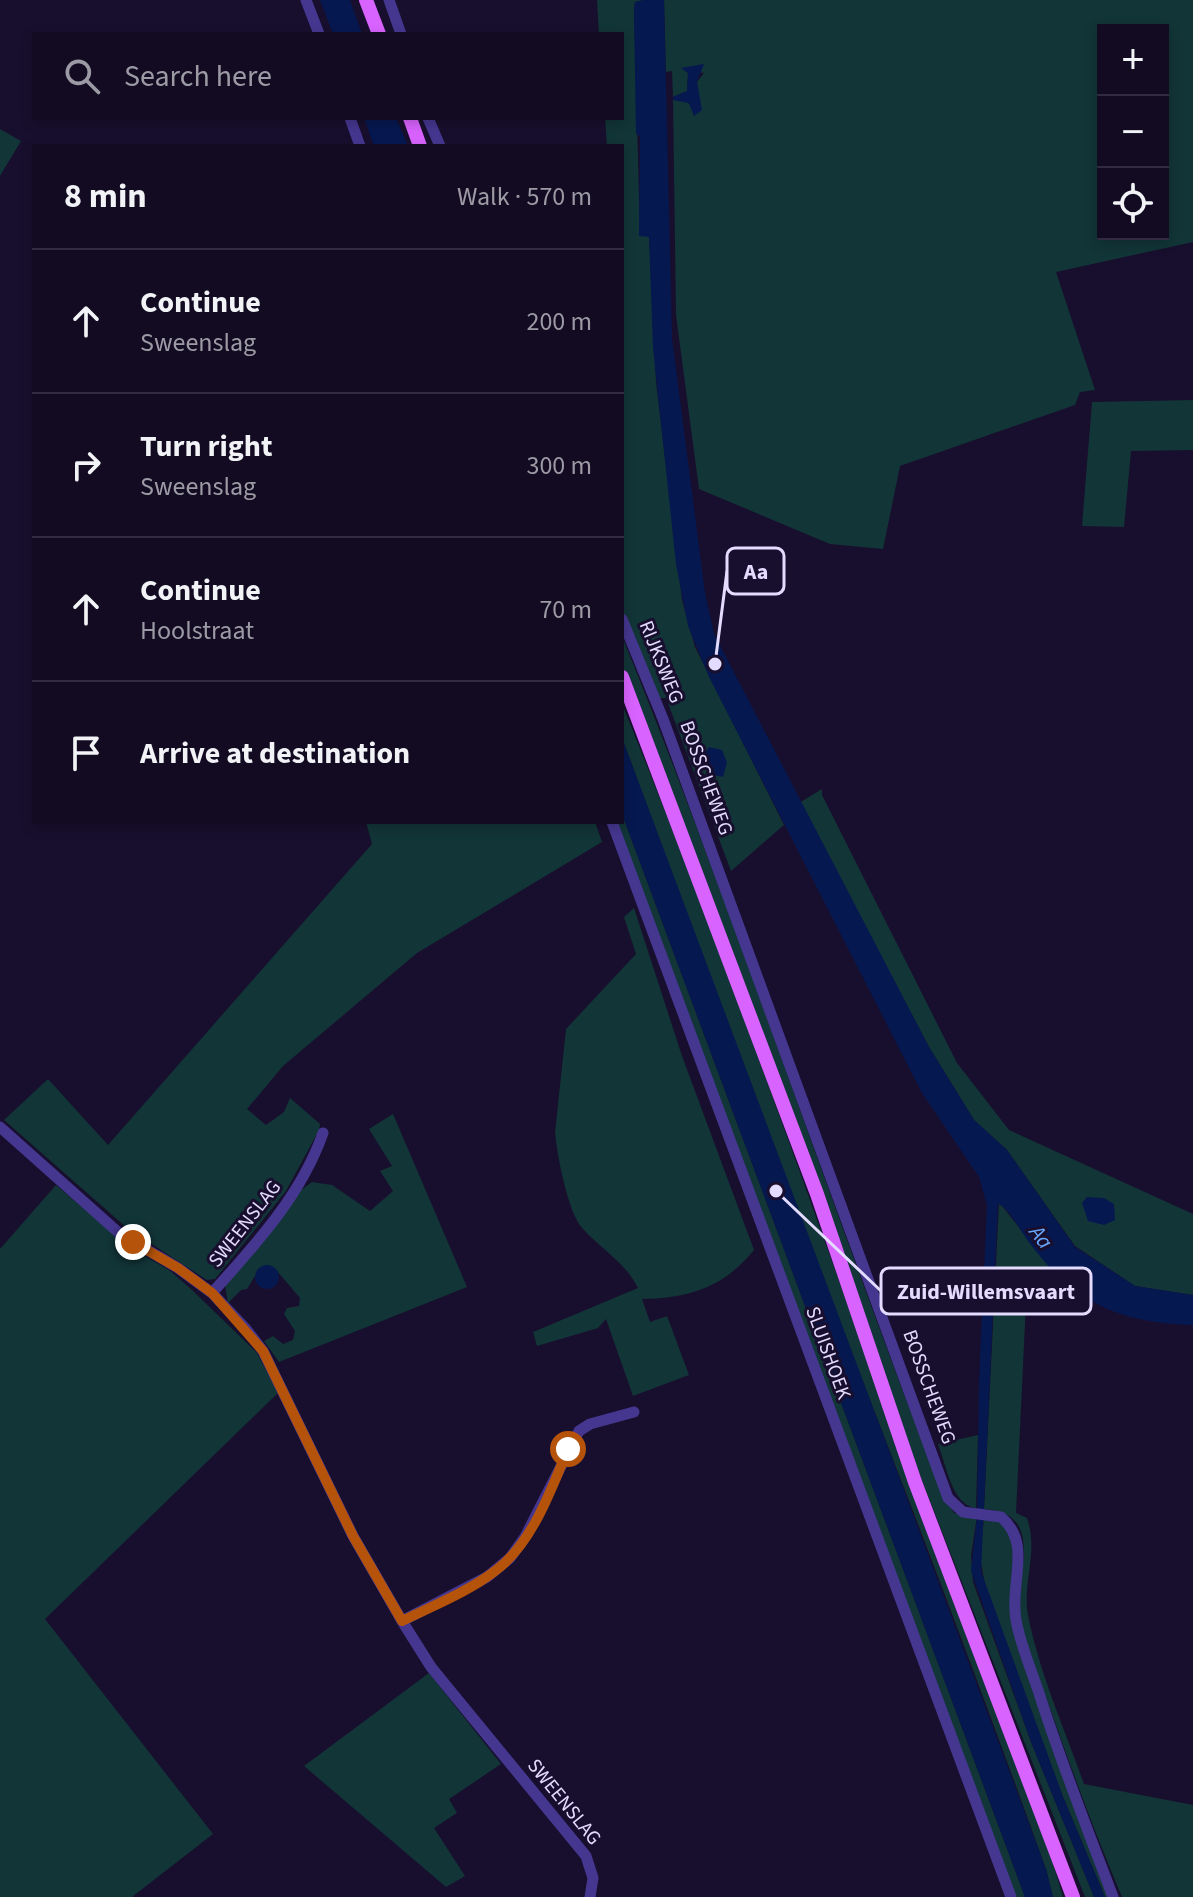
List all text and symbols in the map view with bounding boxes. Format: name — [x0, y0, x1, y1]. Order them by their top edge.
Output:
map controls — [1097, 24, 1169, 240]
button: + — [1097, 24, 1169, 96]
search box — [32, 32, 624, 120]
icon: search — [60, 54, 104, 98]
text: Search here — [124, 55, 272, 98]
button: − — [1097, 96, 1169, 168]
button: locate — [1097, 168, 1169, 240]
text: 8 min — [64, 172, 147, 221]
text: Walk · 570 m — [457, 178, 592, 215]
text: Continue — [140, 281, 261, 324]
icon: ahead — [64, 299, 108, 343]
text: 200 m — [526, 303, 592, 340]
text: Sweenslag — [140, 324, 256, 361]
text: Turn right — [140, 425, 272, 468]
icon: right — [64, 443, 108, 487]
text: 300 m — [526, 447, 592, 484]
text: Sweenslag — [140, 468, 256, 505]
callout: Aa — [727, 548, 784, 594]
text: Aa — [743, 556, 768, 588]
text: Continue — [140, 569, 261, 612]
icon: ahead — [64, 587, 108, 631]
text: 70 m — [539, 591, 592, 628]
text: Hoolstraat — [140, 612, 254, 649]
street label: RIJKSWEG — [632, 616, 690, 708]
street label: BOSSCHEWEG — [672, 717, 740, 839]
icon: arrive — [64, 731, 108, 775]
text: Arrive at destination — [140, 732, 410, 775]
street label: SWEENSLAG — [202, 1174, 288, 1274]
water label: Aa — [1020, 1217, 1061, 1256]
route end — [115, 1224, 151, 1260]
callout: Zuid-Willemsvaart — [881, 1268, 1091, 1314]
text: Zuid-Willemsvaart — [897, 1276, 1075, 1308]
street label: SLUISHOEK — [798, 1303, 858, 1404]
street label: BOSSCHEWEG — [895, 1326, 963, 1448]
route start — [550, 1431, 586, 1467]
street label: SWEENSLAG — [520, 1753, 608, 1851]

